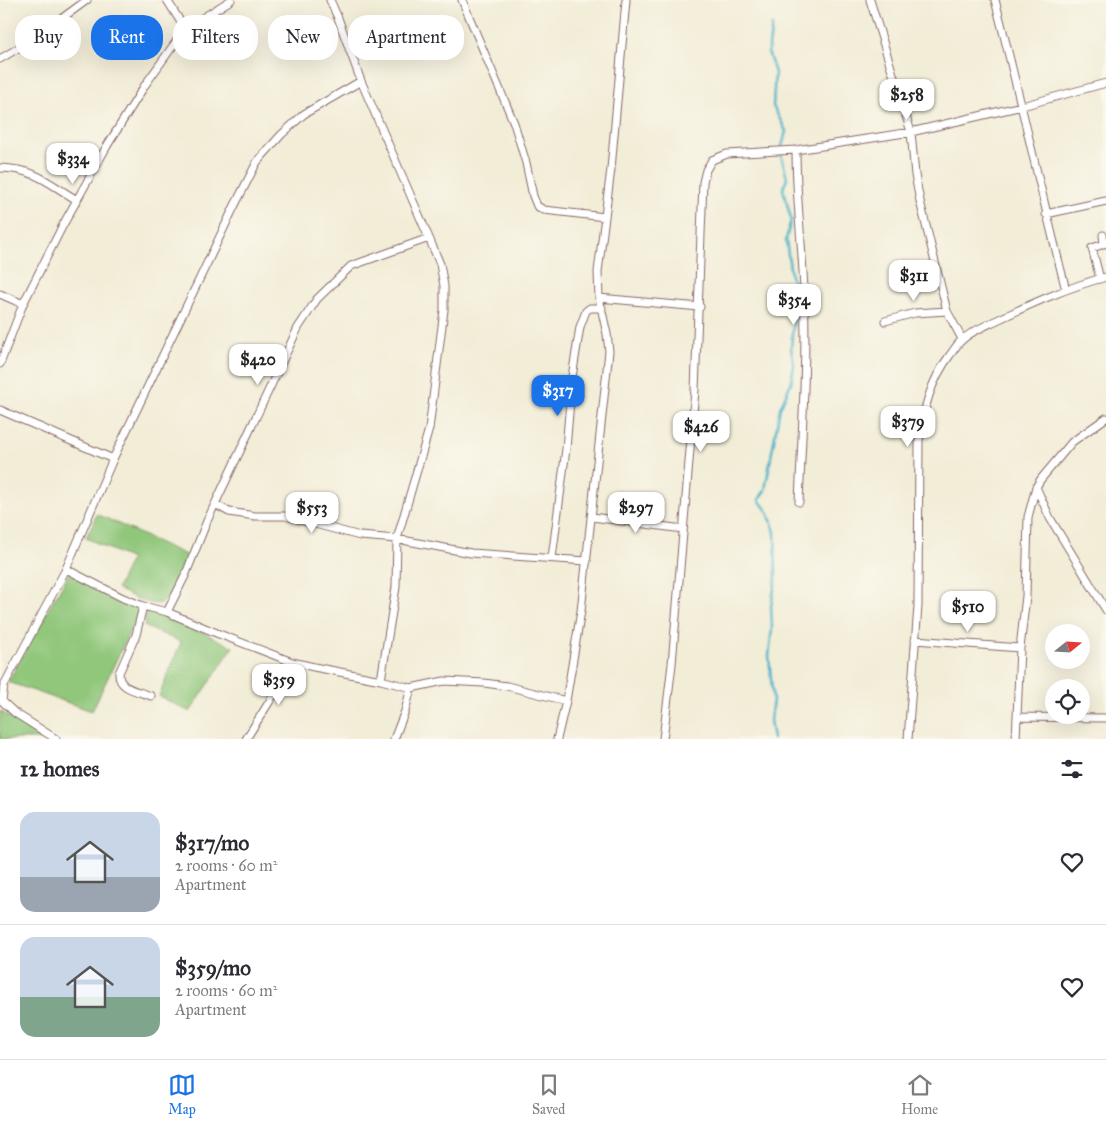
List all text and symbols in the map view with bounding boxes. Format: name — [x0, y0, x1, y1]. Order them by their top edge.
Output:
chip: Buy — [15, 15, 81, 60]
chip: Rent — [91, 15, 163, 60]
chip: Filters — [173, 15, 258, 60]
chip: New — [268, 15, 338, 60]
chip: Apartment — [348, 15, 464, 60]
pin: $258 — [877, 78, 937, 121]
text: $258 — [890, 85, 924, 104]
pin: $334 — [43, 142, 103, 185]
text: $334 — [57, 149, 89, 168]
pin: $311 — [884, 260, 944, 302]
text: $311 — [900, 266, 928, 285]
pin: $354 — [764, 284, 824, 326]
text: $354 — [778, 290, 810, 309]
pin: $420 — [228, 344, 288, 386]
text: $420 — [240, 350, 276, 369]
pin: $317 — [528, 374, 588, 417]
text: $317 — [543, 381, 573, 400]
pin: $379 — [878, 406, 938, 448]
pin: $426 — [671, 410, 731, 453]
text: $379 — [891, 412, 925, 431]
text: $426 — [684, 417, 718, 436]
pin: $553 — [282, 492, 342, 534]
pin: $297 — [606, 492, 666, 534]
text: $553 — [297, 498, 327, 517]
text: $297 — [619, 498, 653, 517]
pin: $510 — [938, 590, 998, 633]
text: $510 — [952, 597, 984, 616]
north arrow — [1045, 624, 1090, 669]
map controls — [1045, 624, 1090, 724]
pin: $359 — [249, 664, 309, 706]
text: $359 — [263, 670, 295, 689]
button: locate — [1045, 679, 1090, 724]
icon: filters — [1058, 755, 1086, 783]
text: 12 homes — [20, 756, 99, 782]
text: $317/mo — [175, 830, 249, 856]
icon: home — [60, 832, 120, 892]
icon: heart — [1058, 848, 1086, 876]
text: 2 rooms · 60 m² — [175, 856, 277, 875]
text: Apartment — [175, 875, 247, 894]
text: $359/mo — [175, 955, 251, 981]
icon: home — [60, 957, 120, 1017]
icon: heart — [1058, 973, 1086, 1001]
text: 2 rooms · 60 m² — [175, 981, 277, 1000]
text: Apartment — [175, 1000, 247, 1019]
tab: Map — [168, 1071, 196, 1118]
tab: Saved — [532, 1071, 565, 1118]
tab: Home — [901, 1071, 938, 1118]

